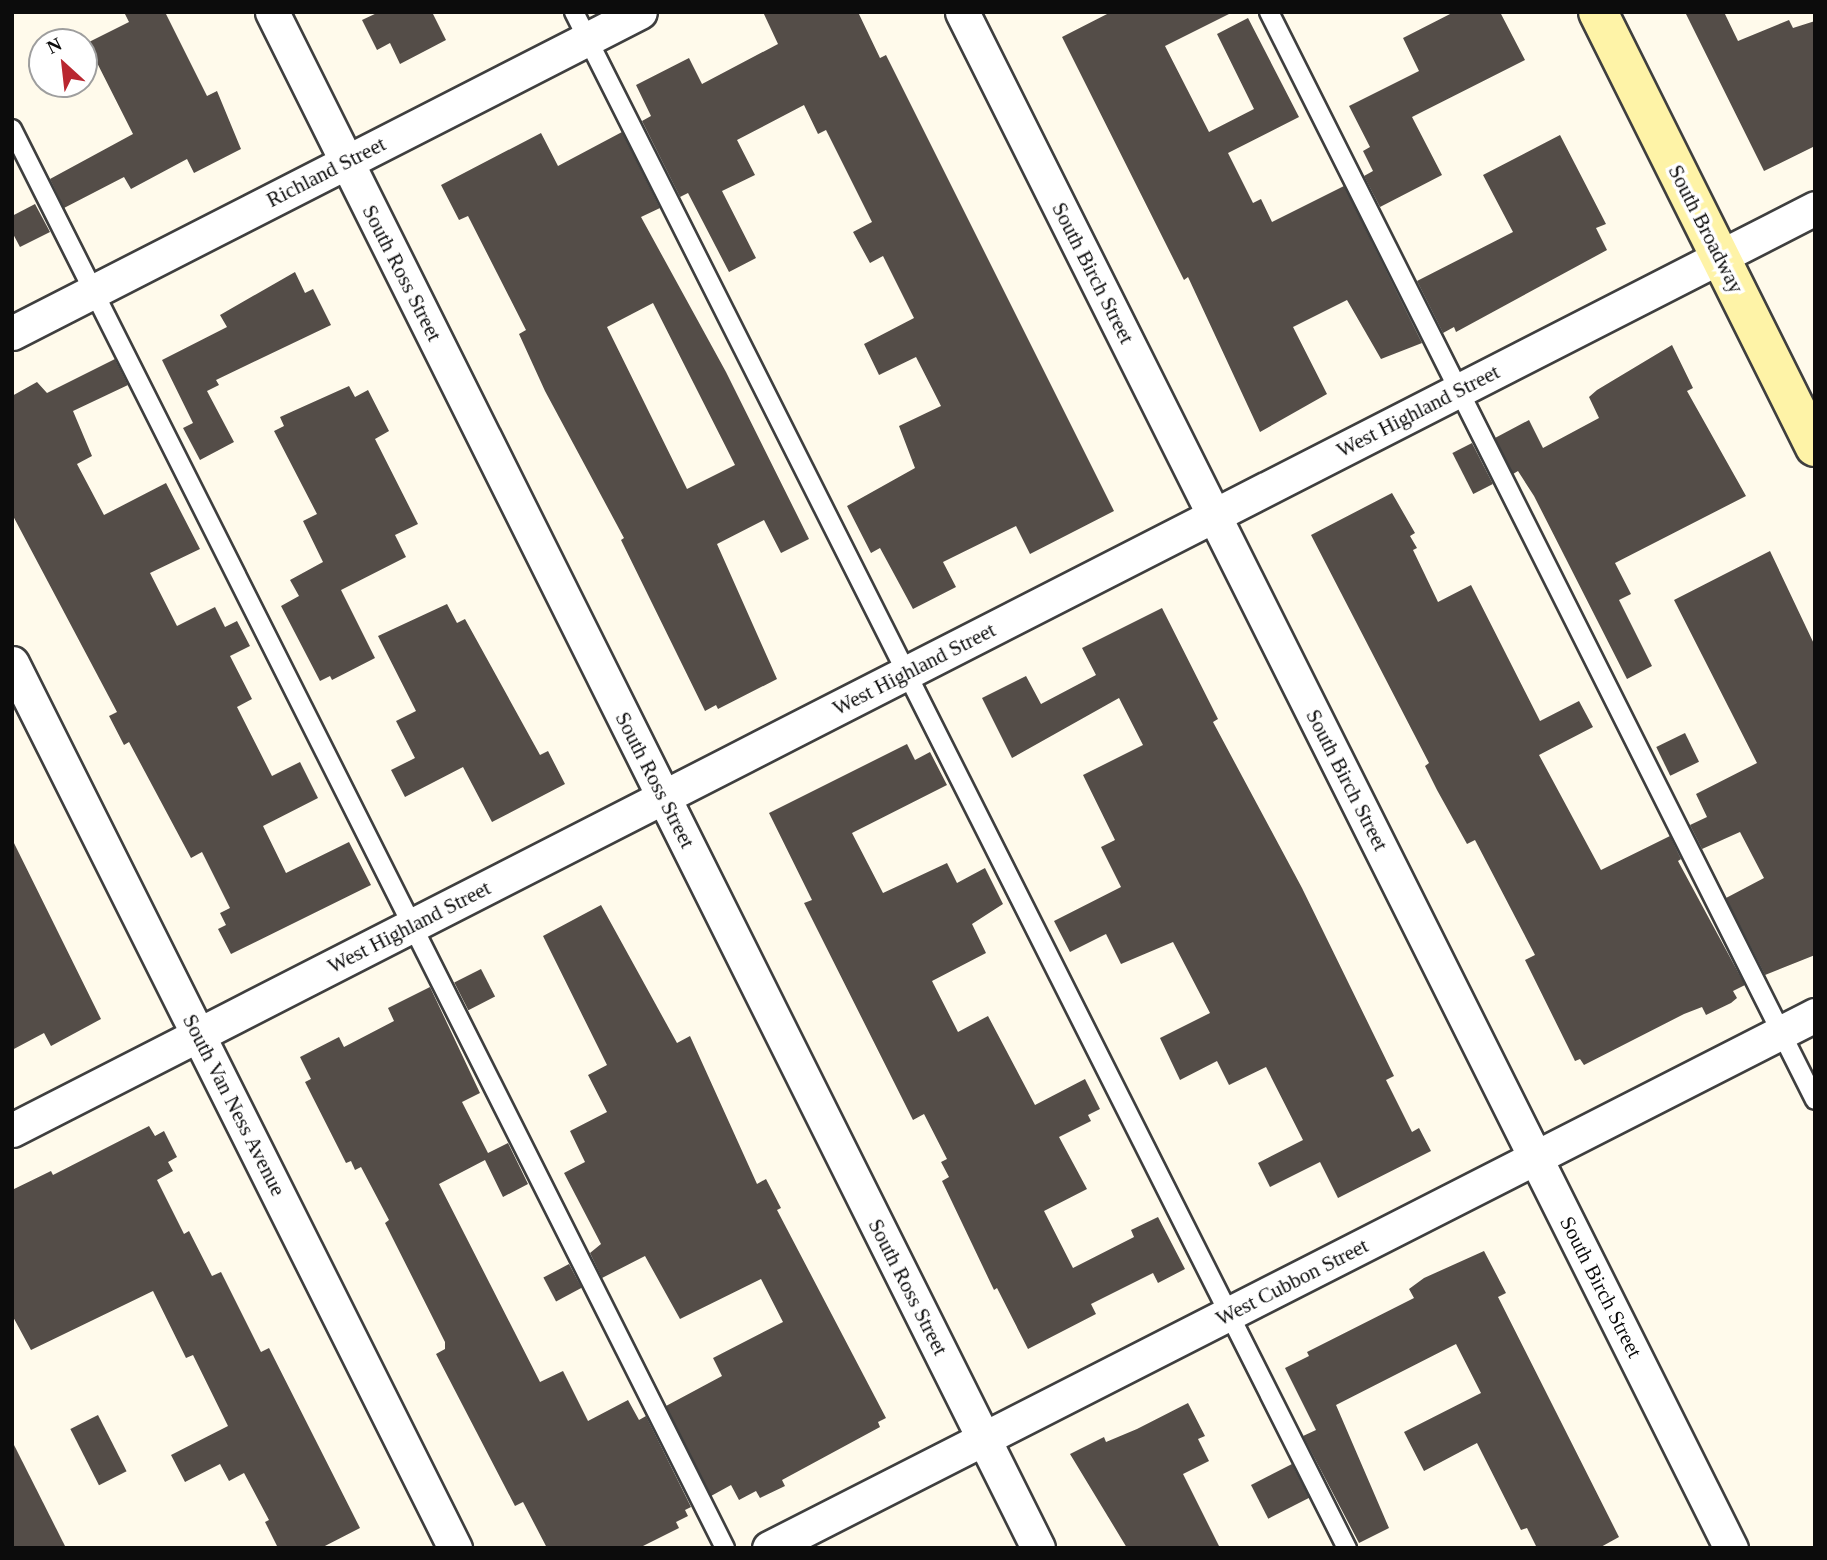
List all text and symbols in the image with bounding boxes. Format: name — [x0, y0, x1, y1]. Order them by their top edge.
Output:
north arrow — [28, 28, 98, 98]
text: N — [43, 33, 65, 58]
street label: Richland Street — [262, 131, 390, 213]
street label: South Broadway — [1663, 161, 1749, 297]
street label: South Birch Street — [1047, 198, 1139, 348]
street label: South Ross Street — [357, 201, 447, 345]
street label: West Highland Street — [1332, 359, 1504, 463]
street label: West Highland Street — [828, 617, 1000, 721]
street label: South Birch Street — [1301, 705, 1393, 855]
street label: South Ross Street — [610, 708, 700, 852]
street label: West Highland Street — [323, 875, 495, 979]
street label: South Van Ness Avenue — [177, 1009, 291, 1201]
street label: South Birch Street — [1555, 1212, 1647, 1362]
street label: South Ross Street — [863, 1215, 953, 1359]
street label: West Cubbon Street — [1212, 1233, 1372, 1331]

